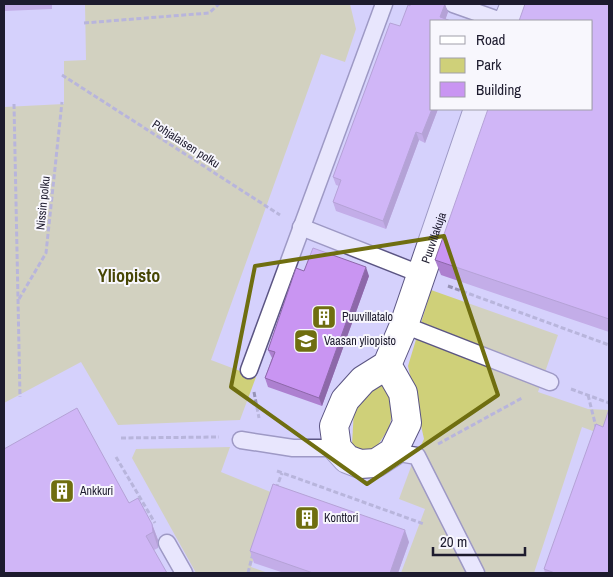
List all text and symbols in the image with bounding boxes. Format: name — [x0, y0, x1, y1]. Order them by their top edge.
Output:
legend — [430, 20, 593, 110]
text: Road — [476, 29, 505, 50]
text: Park — [476, 54, 502, 75]
text: Building — [476, 79, 521, 100]
street label: Pohjalaisen polku — [149, 116, 223, 172]
street label: Nissin polku — [32, 175, 54, 231]
street label: Puuvillakuja — [418, 210, 450, 266]
district label: Yliopisto — [98, 263, 160, 288]
building icon: Puuvillatalo — [311, 304, 337, 330]
place label: Puuvillatalo — [342, 309, 393, 325]
school or university icon: Vaasan yliopisto — [293, 328, 319, 354]
place label: Vaasan yliopisto — [324, 333, 396, 349]
building icon: Ankkuri — [49, 478, 75, 504]
place label: Ankkuri — [79, 483, 113, 499]
building icon: Konttori — [294, 505, 320, 531]
place label: Konttori — [324, 510, 358, 526]
scale bar — [433, 524, 526, 556]
text: 20 m — [440, 531, 467, 552]

